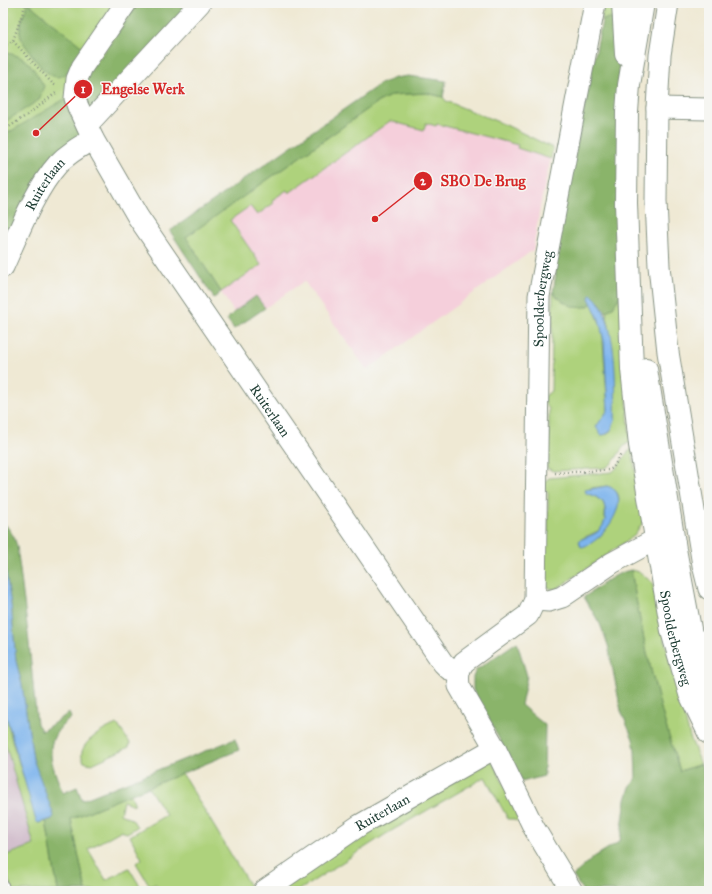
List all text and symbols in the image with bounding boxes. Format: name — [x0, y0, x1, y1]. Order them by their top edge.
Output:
callout: Engelse Werk — [73, 75, 193, 102]
text: Engelse Werk — [101, 80, 186, 99]
text: 1 — [81, 82, 86, 96]
street label: Ruiterlaan — [21, 154, 68, 213]
callout: SBO De Brug — [413, 168, 534, 195]
text: SBO De Brug — [440, 172, 527, 191]
text: 2 — [420, 174, 427, 188]
street label: Spoolderbergweg — [530, 249, 556, 347]
street label: Ruiterlaan — [246, 381, 295, 440]
street label: Spoolderbergweg — [657, 589, 696, 688]
street label: Ruiterlaan — [352, 790, 413, 835]

